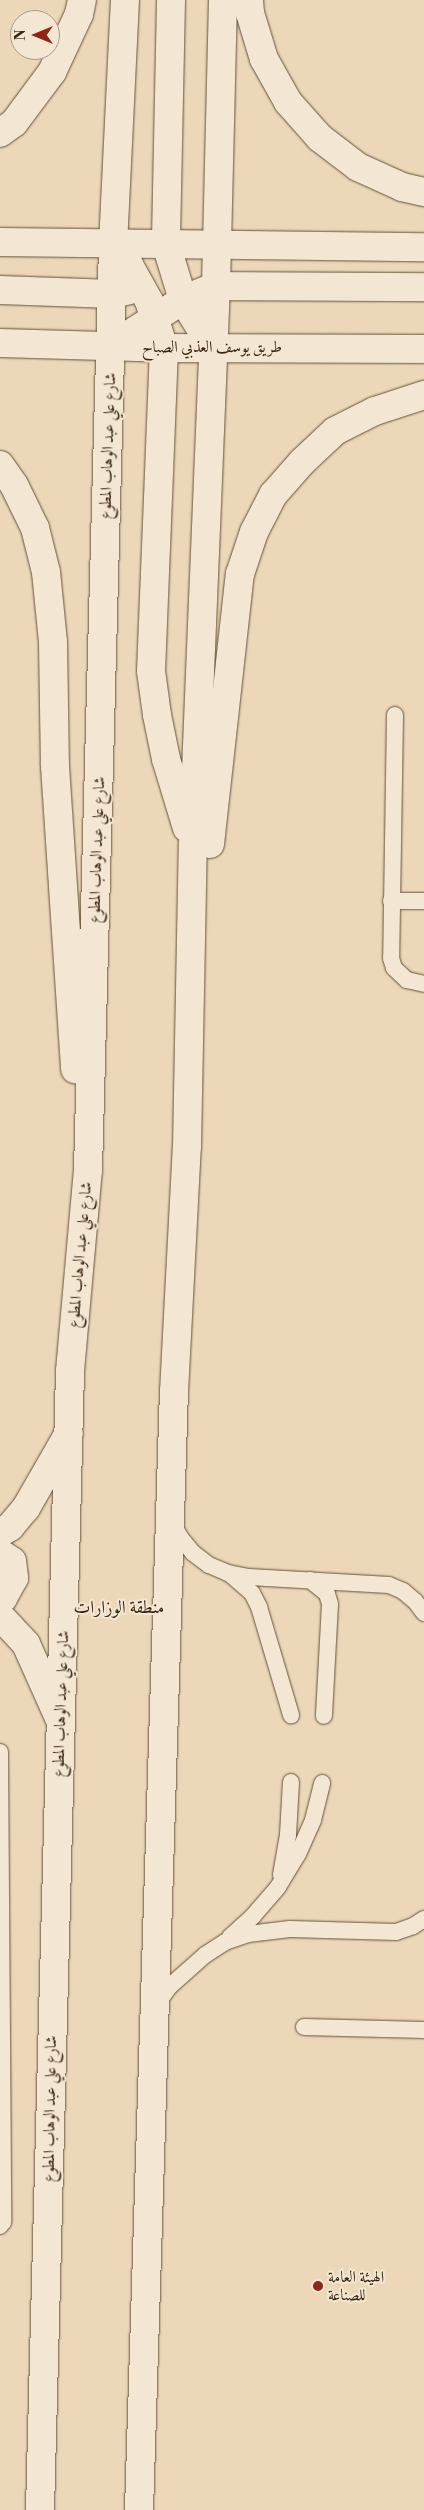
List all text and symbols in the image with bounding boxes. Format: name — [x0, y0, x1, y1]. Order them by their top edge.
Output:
north arrow — [10, 10, 60, 60]
text: N — [12, 29, 30, 41]
street label: طريق يوسف العذبي الصباح — [142, 337, 282, 357]
street label: شارع علي عبد الوهاب المطوع — [96, 372, 120, 520]
street label: شارع علي عبد الوهاب المطوع — [85, 776, 109, 924]
street label: شارع علي عبد الوهاب المطوع — [64, 1181, 96, 1329]
district label: منطقة الوزارات — [74, 1597, 164, 1619]
street label: شارع علي عبد الوهاب المطوع — [49, 1630, 73, 1778]
street label: شارع علي عبد الوهاب المطوع — [39, 2036, 61, 2182]
place label: الهيئة العامة للصناعة — [328, 2267, 384, 2305]
marker: الهيئة العامة للصناعة — [312, 2280, 324, 2292]

